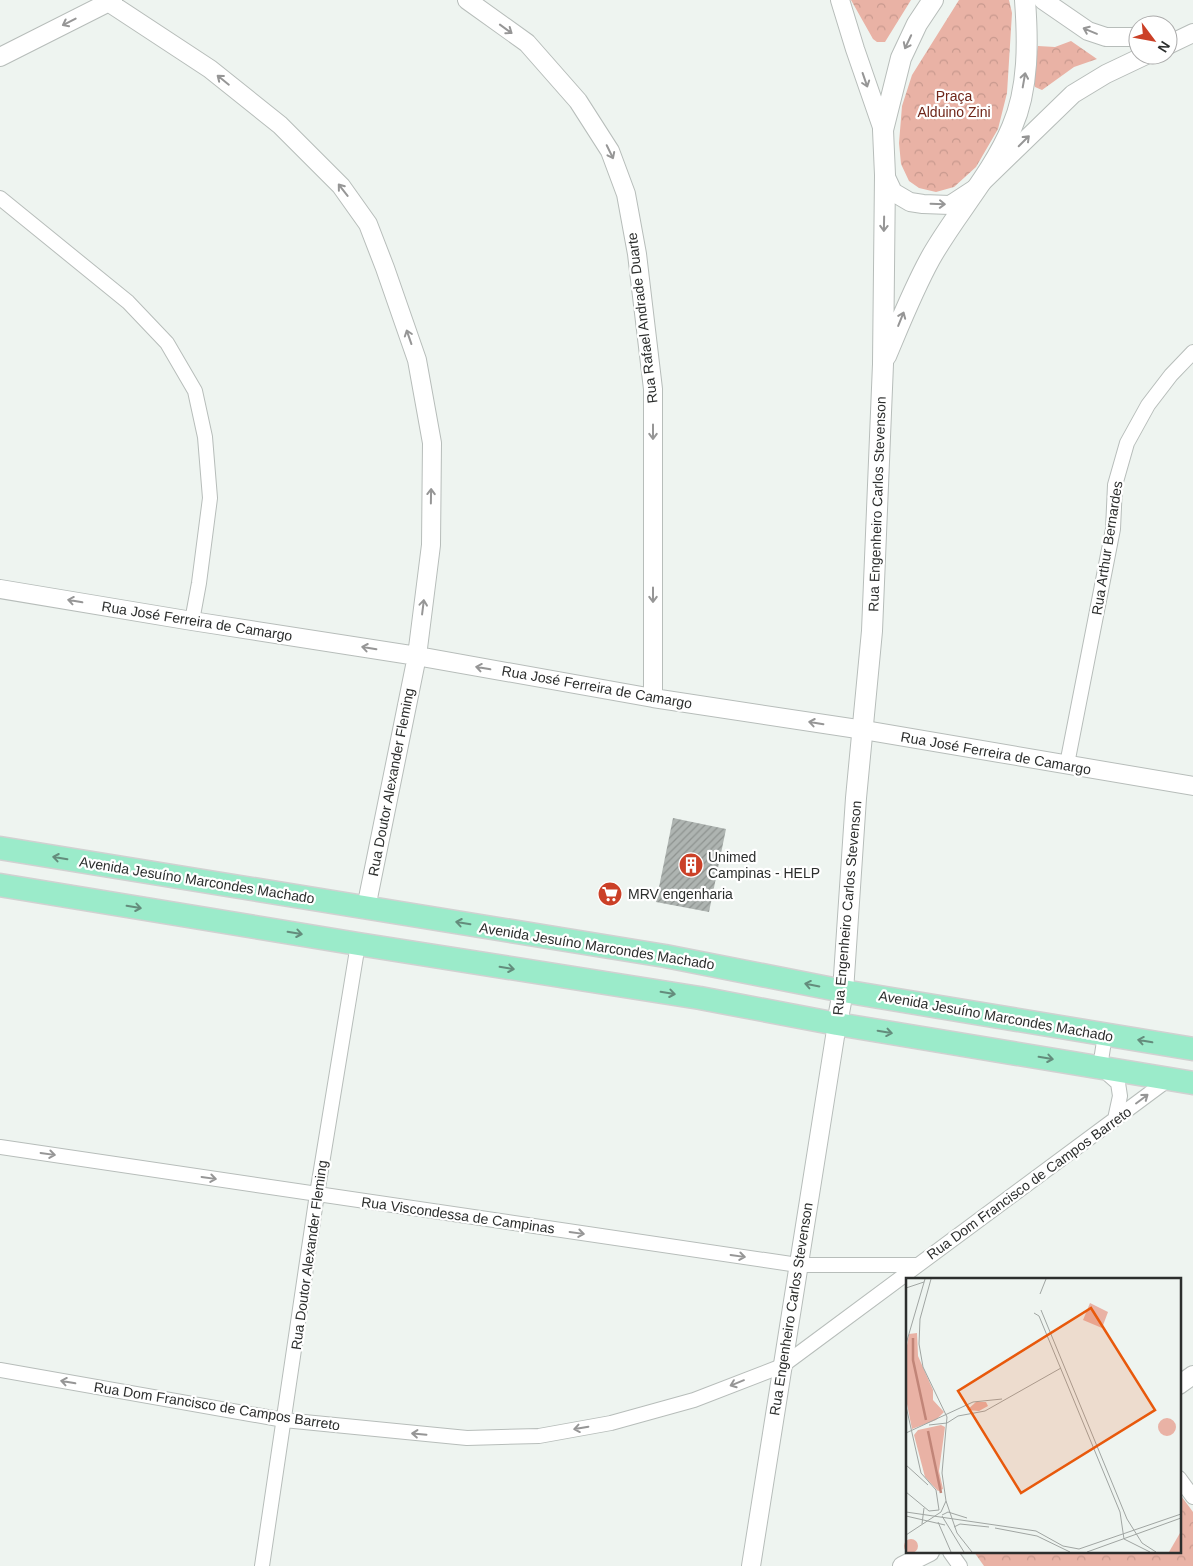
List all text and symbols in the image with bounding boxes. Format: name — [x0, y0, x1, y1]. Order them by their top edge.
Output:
north arrow — [1128, 15, 1178, 65]
one-way arrow — [62, 17, 77, 27]
one-way arrow — [499, 24, 513, 34]
one-way arrow — [1083, 25, 1098, 35]
one-way arrow — [903, 34, 913, 49]
text: N — [1155, 38, 1173, 55]
one-way arrow — [861, 71, 871, 87]
one-way arrow — [1019, 73, 1029, 89]
one-way arrow — [217, 75, 230, 86]
park label: Praça Alduino Zini — [917, 88, 991, 120]
one-way arrow — [1017, 135, 1030, 147]
one-way arrow — [605, 144, 615, 159]
one-way arrow — [337, 184, 348, 197]
one-way arrow — [929, 200, 945, 209]
one-way arrow — [879, 216, 889, 232]
street label: Rua Rafael Andrade Duarte — [624, 231, 660, 404]
one-way arrow — [897, 312, 907, 327]
one-way arrow — [404, 329, 413, 345]
street label: Rua Engenheiro Carlos Stevenson — [865, 396, 889, 612]
one-way arrow — [648, 424, 658, 440]
street label: Rua Arthur Bernardes — [1089, 480, 1125, 616]
one-way arrow — [427, 489, 436, 505]
one-way arrow — [648, 586, 658, 602]
one-way arrow — [67, 596, 83, 606]
street label: Rua José Ferreira de Camargo — [100, 598, 294, 644]
one-way arrow — [418, 600, 428, 616]
one-way arrow — [361, 643, 377, 653]
one-way arrow — [475, 662, 491, 672]
street label: Rua José Ferreira de Camargo — [501, 662, 694, 712]
street label: Rua Doutor Alexander Fleming — [365, 687, 417, 877]
one-way arrow — [808, 718, 824, 728]
street label: Rua José Ferreira de Camargo — [900, 728, 1093, 778]
street label: Rua Engenheiro Carlos Stevenson — [830, 800, 864, 1016]
place label: Unimed Campinas - HELP — [708, 849, 820, 881]
building icon: Unimed Campinas - HELP — [678, 852, 704, 878]
one-way arrow — [53, 853, 69, 863]
street label: Avenida Jesuíno Marcondes Machado — [78, 853, 316, 907]
supermarket icon: MRV engenharia — [597, 881, 623, 907]
place label: MRV engenharia — [628, 886, 733, 902]
one-way arrow — [126, 902, 142, 912]
one-way arrow — [455, 918, 471, 928]
street label: Avenida Jesuíno Marcondes Machado — [478, 919, 716, 973]
one-way arrow — [286, 929, 302, 939]
one-way arrow — [499, 963, 515, 973]
one-way arrow — [805, 979, 821, 989]
street label: Avenida Jesuíno Marcondes Machado — [877, 987, 1115, 1045]
one-way arrow — [659, 988, 675, 998]
one-way arrow — [877, 1027, 893, 1037]
one-way arrow — [1137, 1036, 1153, 1046]
one-way arrow — [1037, 1054, 1053, 1064]
one-way arrow — [1135, 1094, 1149, 1104]
street label: Rua Dom Francisco de Campos Barreto — [924, 1103, 1135, 1263]
one-way arrow — [40, 1150, 56, 1160]
street label: Rua Doutor Alexander Fleming — [288, 1159, 330, 1351]
one-way arrow — [201, 1174, 217, 1184]
street label: Rua Viscondessa de Campinas — [360, 1194, 556, 1236]
street label: Rua Engenheiro Carlos Stevenson — [766, 1201, 816, 1417]
one-way arrow — [569, 1228, 585, 1238]
one-way arrow — [730, 1252, 746, 1262]
inset map — [906, 1278, 1180, 1554]
one-way arrow — [61, 1377, 77, 1387]
street label: Rua Dom Francisco de Campos Barreto — [93, 1379, 341, 1433]
one-way arrow — [730, 1379, 745, 1389]
one-way arrow — [573, 1424, 589, 1433]
one-way arrow — [412, 1429, 428, 1439]

